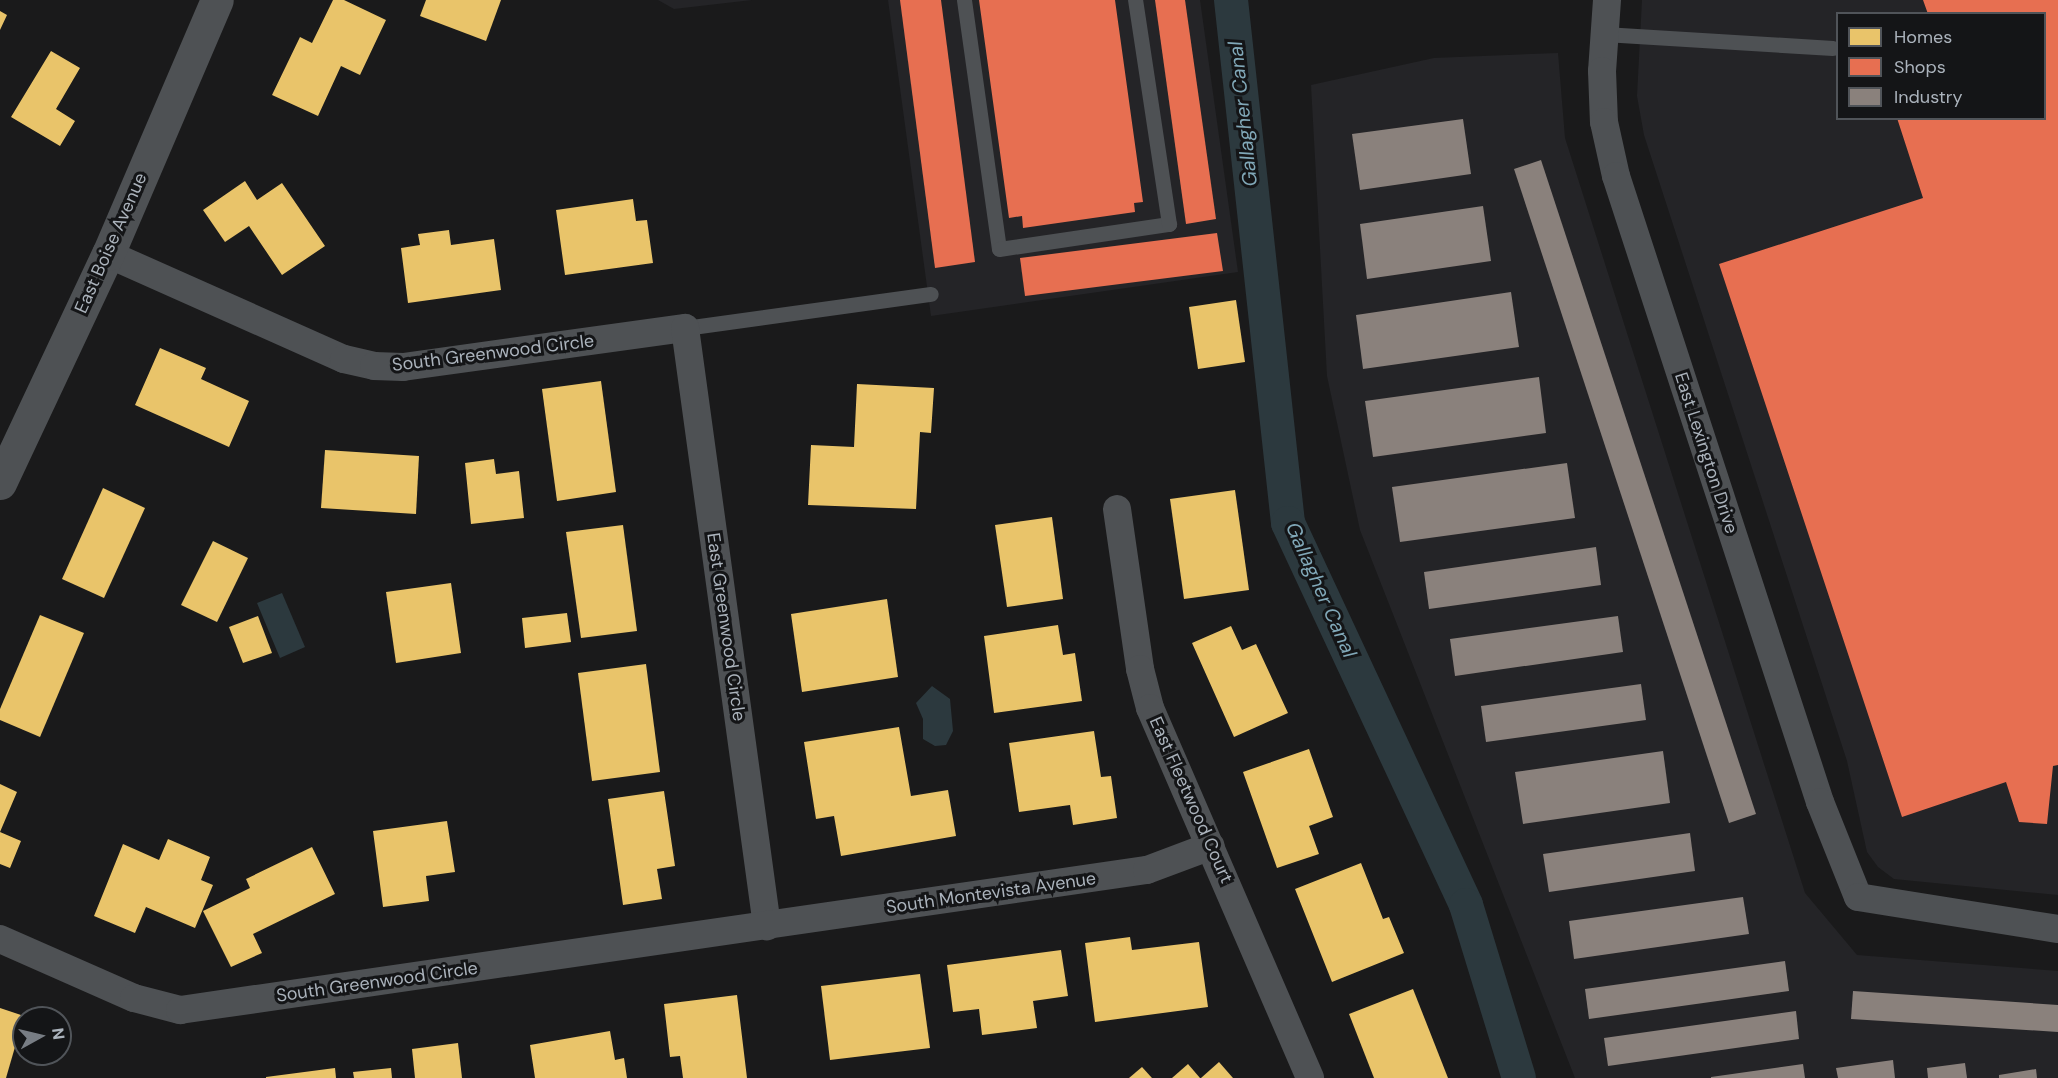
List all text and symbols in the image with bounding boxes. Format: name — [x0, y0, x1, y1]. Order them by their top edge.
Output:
legend — [1836, 12, 2046, 120]
text: Homes — [1894, 25, 1952, 49]
water label: Gallagher Canal — [1223, 40, 1263, 188]
text: Shops — [1894, 55, 1946, 79]
text: Industry — [1894, 85, 1963, 109]
street label: East Boise Avenue — [70, 169, 152, 317]
street label: South Greenwood Circle — [391, 330, 595, 376]
street label: East Lexington Drive — [1670, 370, 1742, 536]
water label: Gallagher Canal — [1280, 519, 1362, 661]
street label: East Greenwood Circle — [702, 531, 750, 723]
street label: East Fleetwood Court — [1145, 714, 1237, 886]
street label: South Montevista Avenue — [885, 868, 1097, 918]
street label: South Greenwood Circle — [275, 957, 479, 1007]
north arrow — [12, 1006, 72, 1066]
text: N — [47, 1026, 70, 1041]

